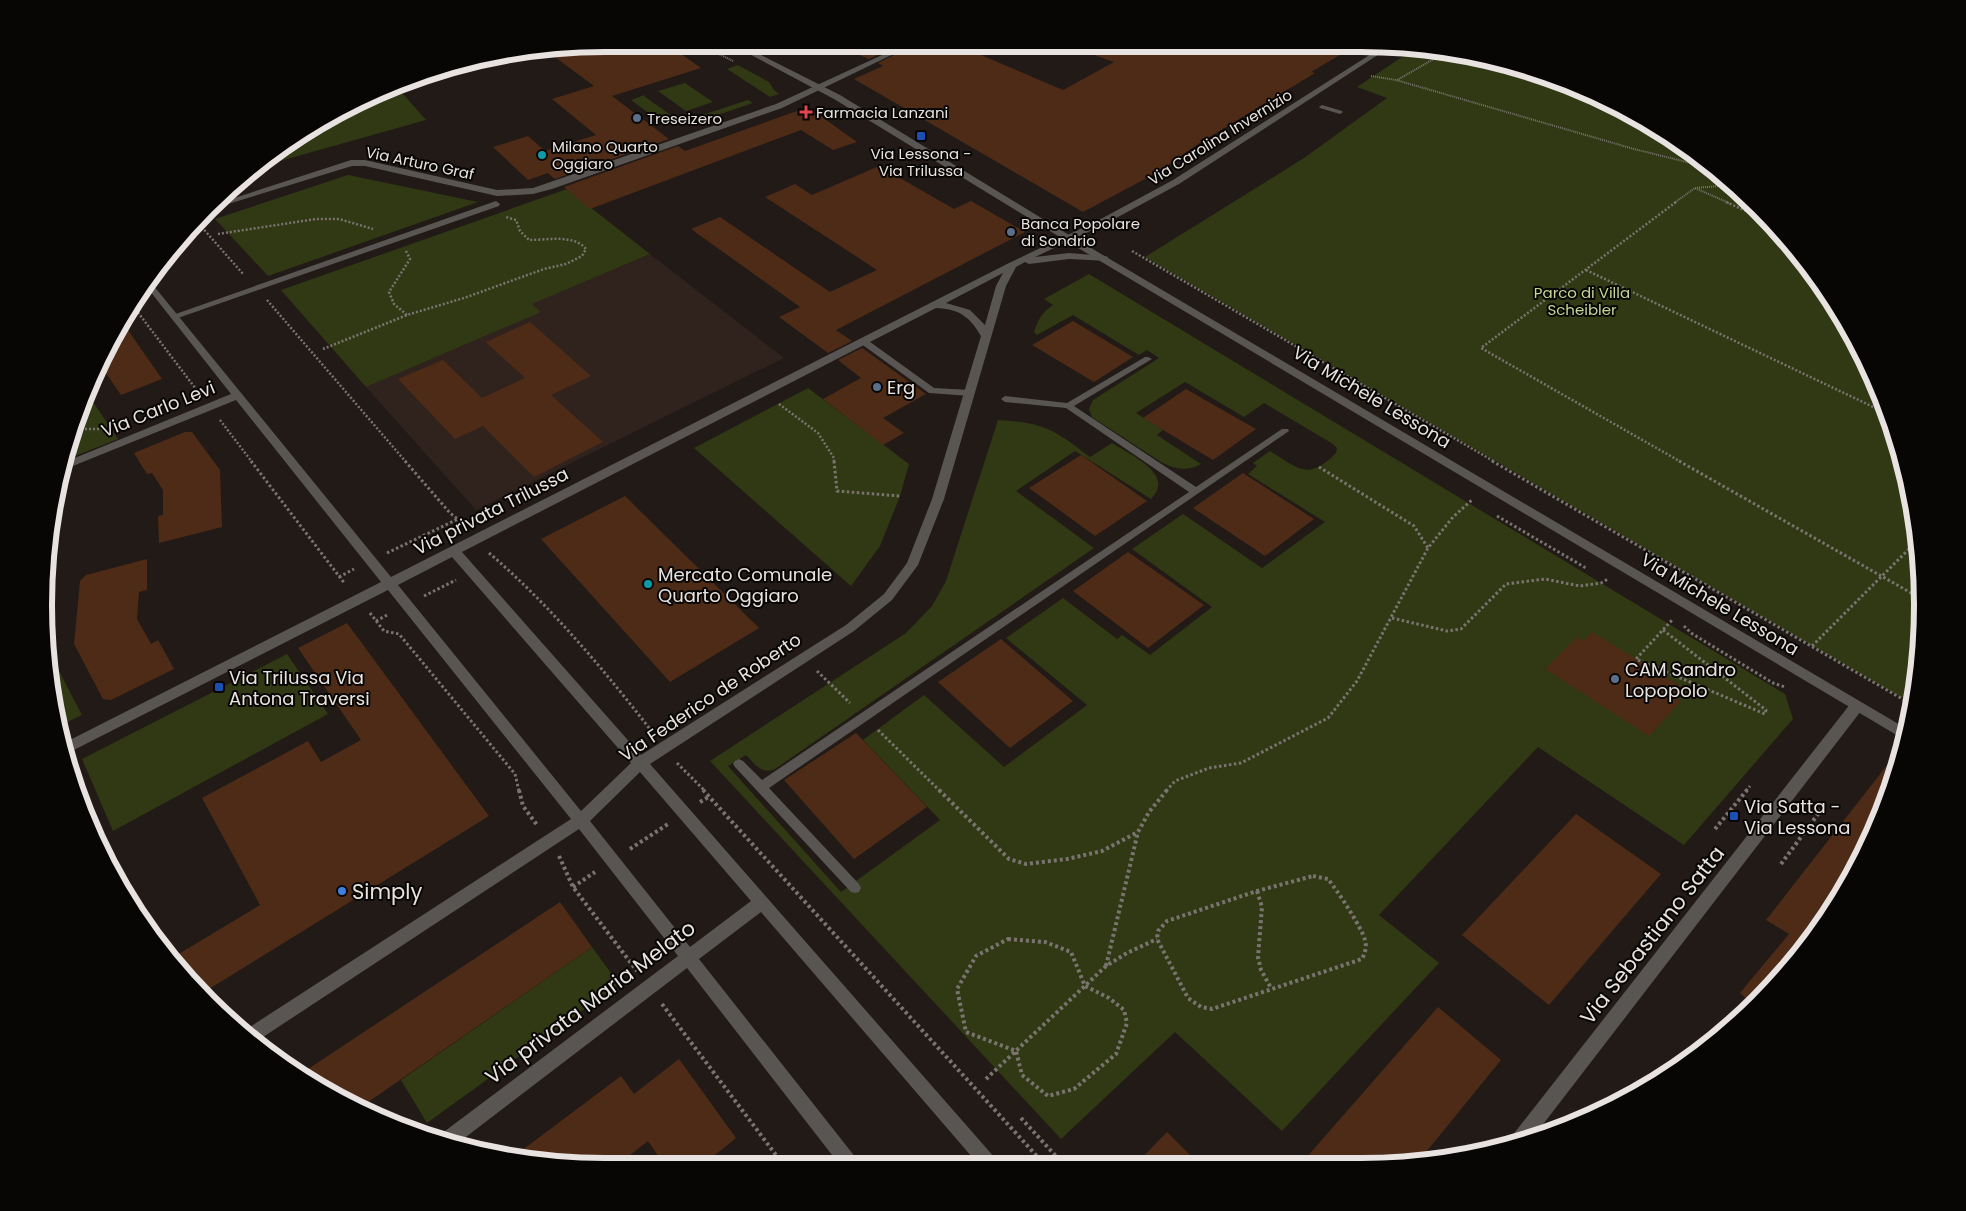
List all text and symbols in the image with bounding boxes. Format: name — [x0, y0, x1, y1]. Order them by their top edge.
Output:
street label: Via Carolina Invernizio — [1144, 84, 1296, 190]
place label: Farmacia Lanzani — [816, 102, 948, 123]
marker: Farmacia Lanzani — [800, 106, 812, 118]
place label: Treseizero — [647, 108, 722, 129]
marker: Treseizero — [631, 112, 643, 124]
marker: Via Lessona - Via Trilussa — [915, 130, 927, 142]
place label: Milano Quarto Oggiaro — [552, 136, 658, 174]
street label: Via Arturo Graf — [364, 141, 476, 185]
place label: Via Lessona - Via Trilussa — [870, 143, 972, 181]
marker: Milano Quarto Oggiaro — [536, 149, 548, 161]
place label: Banca Popolare di Sondrio — [1021, 213, 1140, 251]
marker: Banca Popolare di Sondrio — [1005, 226, 1017, 238]
park label: Parco di Villa Scheibler — [1534, 282, 1630, 320]
street label: Via Michele Lessona — [1288, 340, 1456, 454]
street label: Via Carlo Levi — [97, 375, 219, 443]
place label: Erg — [887, 375, 915, 400]
marker: Erg — [871, 381, 883, 393]
street label: Via privata Trilussa — [409, 461, 573, 561]
street label: Via Michele Lessona — [1636, 547, 1804, 661]
place label: Mercato Comunale Quarto Oggiaro — [658, 562, 832, 608]
marker: Mercato Comunale Quarto Oggiaro — [642, 578, 654, 590]
street label: Via Federico de Roberto — [614, 627, 806, 767]
place label: CAM Sandro Lopopolo — [1625, 657, 1736, 703]
place label: Via Trilussa Via Antona Traversi — [229, 665, 370, 711]
marker: CAM Sandro Lopopolo — [1609, 673, 1621, 685]
marker: Via Trilussa Via Antona Traversi — [213, 681, 225, 693]
place label: Via Satta - Via Lessona — [1744, 794, 1851, 840]
marker: Via Satta - Via Lessona — [1728, 810, 1740, 822]
street label: Via Sebastiano Satta — [1573, 840, 1731, 1030]
place label: Simply — [352, 877, 422, 906]
marker: Simply — [336, 885, 348, 897]
street label: Via privata Maria Melato — [479, 913, 701, 1091]

